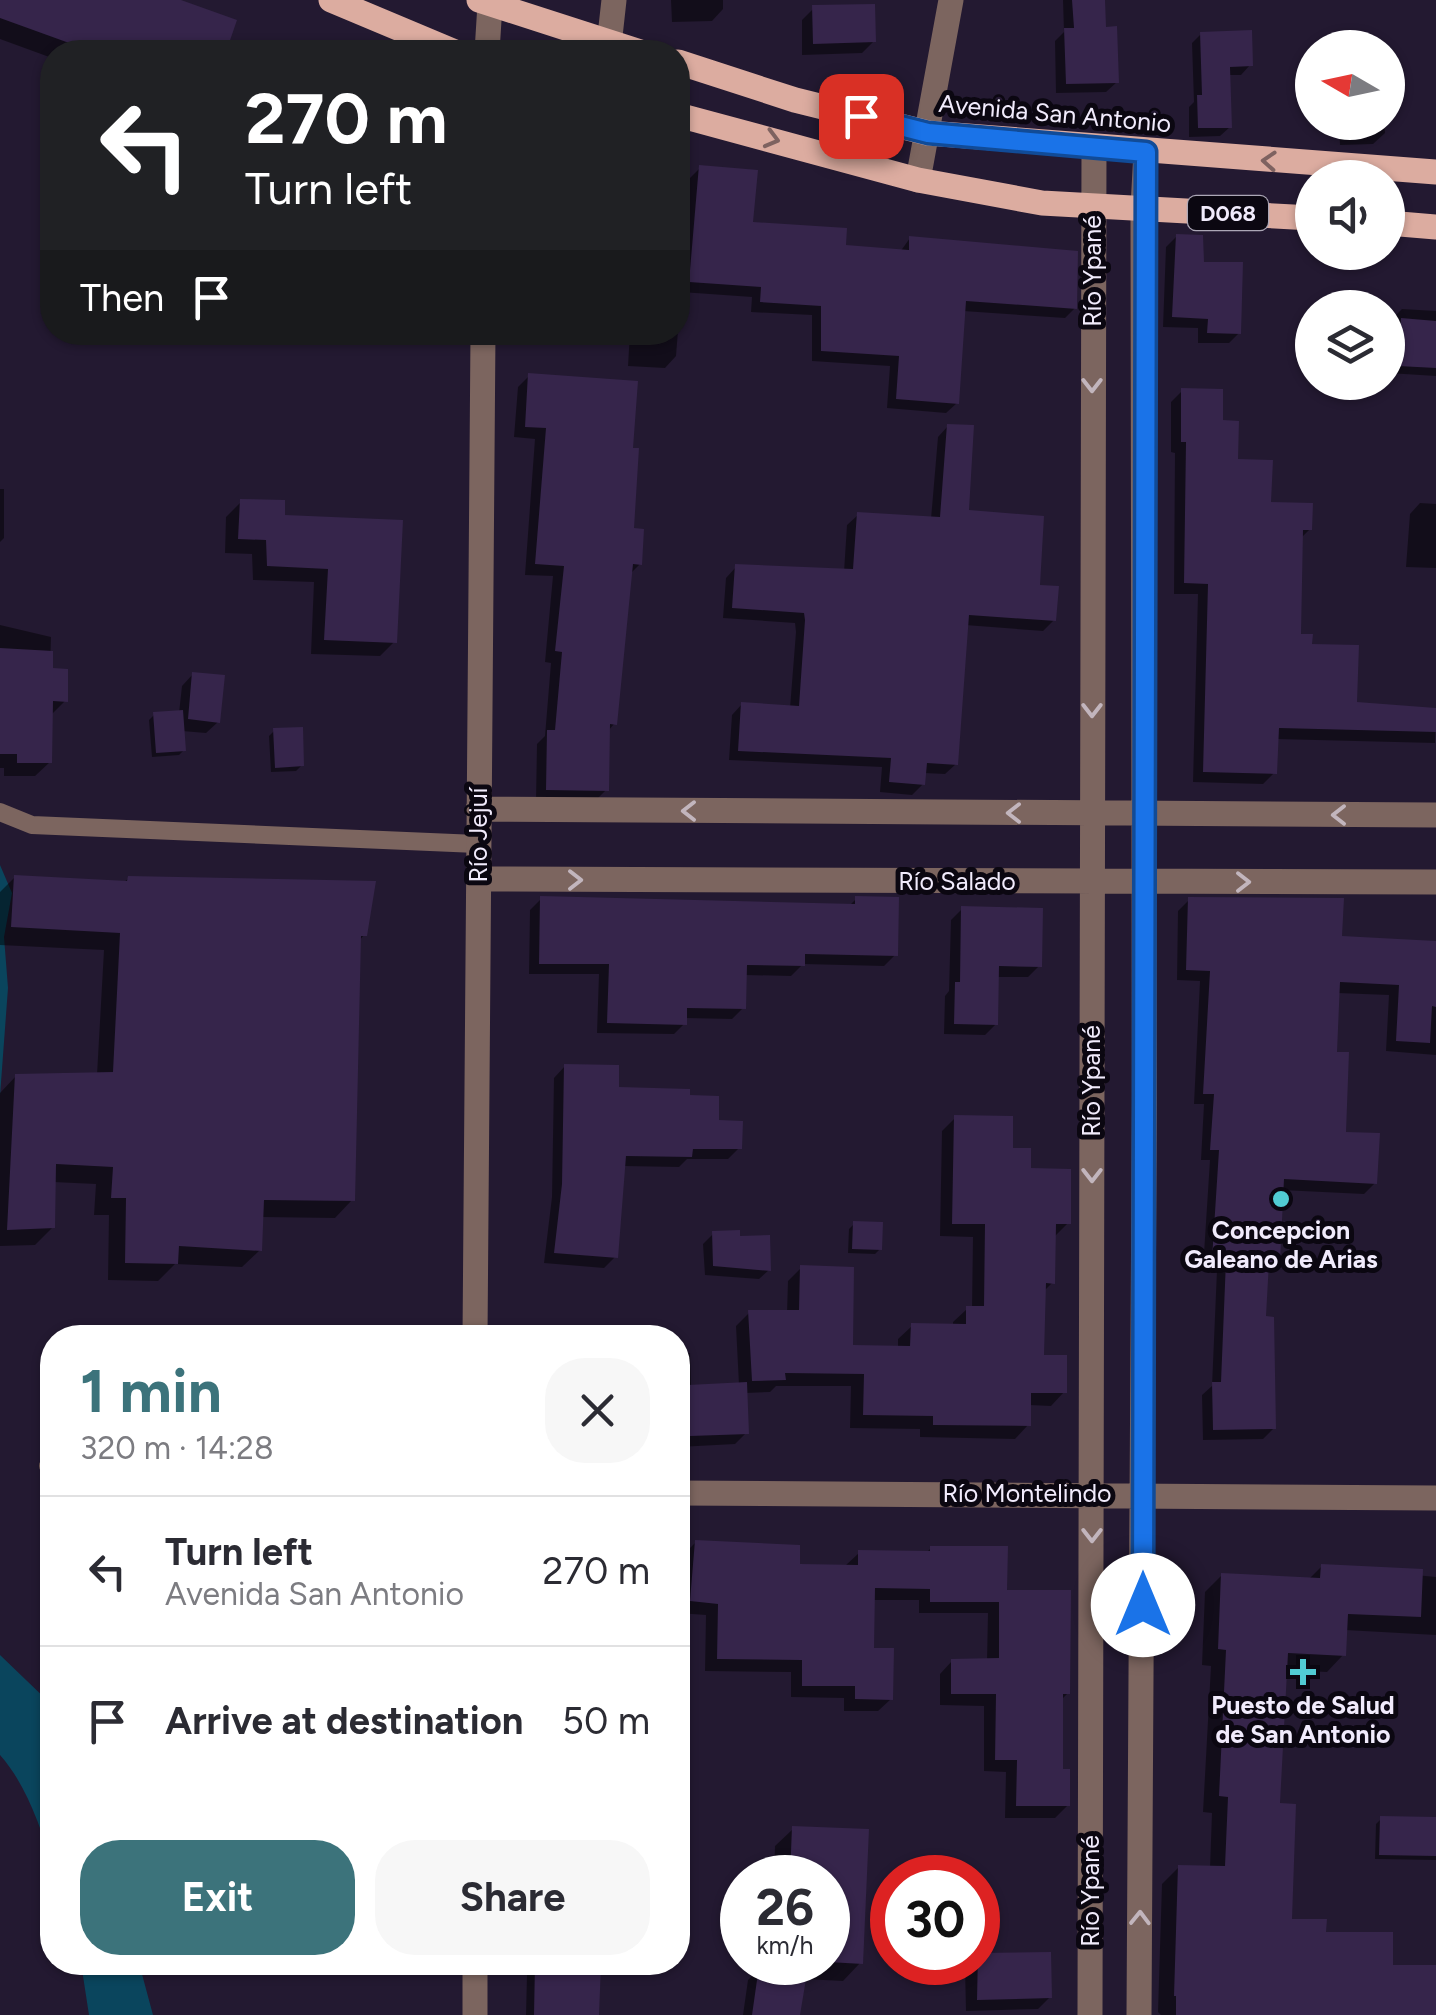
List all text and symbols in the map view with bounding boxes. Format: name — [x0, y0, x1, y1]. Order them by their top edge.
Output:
north arrow — [1295, 30, 1405, 140]
map controls — [1295, 30, 1405, 400]
pin — [819, 74, 904, 159]
text: 270 m — [245, 76, 448, 161]
icon: left — [80, 80, 210, 210]
street label: Avenida San Antonio — [937, 88, 1173, 138]
icon: arrive — [834, 89, 889, 144]
one-way arrow — [763, 128, 780, 149]
one-way arrow — [1260, 150, 1276, 172]
button: sound — [1295, 160, 1405, 270]
text: Turn left — [245, 161, 412, 215]
road number: D068 — [1188, 196, 1268, 230]
street label: Río Ypané — [1077, 215, 1107, 327]
icon: arrive — [184, 270, 239, 325]
text: Then — [80, 275, 164, 321]
button: layers — [1295, 290, 1405, 400]
one-way arrow — [1081, 378, 1103, 394]
one-way arrow — [1081, 704, 1103, 719]
street label: Río Jejuí — [463, 786, 493, 883]
one-way arrow — [680, 800, 696, 822]
one-way arrow — [1005, 802, 1020, 824]
one-way arrow — [1330, 804, 1346, 826]
street label: Río Salado — [898, 866, 1016, 896]
one-way arrow — [568, 869, 584, 891]
one-way arrow — [1236, 871, 1251, 893]
street label: Río Ypané — [1076, 1025, 1106, 1137]
one-way arrow — [1081, 1168, 1103, 1184]
marker: Concepcion Galeano de Arias — [1270, 1188, 1292, 1210]
place label: Concepcion Galeano de Arias — [1184, 1215, 1378, 1274]
text: 1 min — [80, 1355, 222, 1427]
button: close — [545, 1358, 650, 1463]
text: 320 m · 14:28 — [80, 1429, 274, 1467]
street label: Río Montelindo — [942, 1478, 1112, 1508]
one-way arrow — [1081, 1528, 1103, 1544]
text: Turn left — [165, 1529, 313, 1575]
icon: left — [80, 1544, 135, 1599]
text: 270 m — [542, 1548, 650, 1594]
position arrow — [1091, 1553, 1195, 1657]
text: Avenida San Antonio — [165, 1575, 464, 1613]
marker: Puesto de Salud de San Antonio — [1290, 1659, 1316, 1685]
place label: Puesto de Salud de San Antonio — [1211, 1690, 1395, 1749]
icon: arrive — [80, 1694, 135, 1749]
text: Arrive at destination — [165, 1698, 523, 1744]
text: 50 m — [562, 1698, 650, 1744]
street label: Río Ypané — [1075, 1835, 1105, 1947]
button: Exit — [80, 1840, 355, 1955]
button: Share — [375, 1840, 650, 1955]
speed limit sign: 30 — [870, 1855, 1000, 1985]
text: 26 — [756, 1877, 814, 1938]
one-way arrow — [1129, 1909, 1151, 1924]
text: km/h — [756, 1930, 814, 1960]

